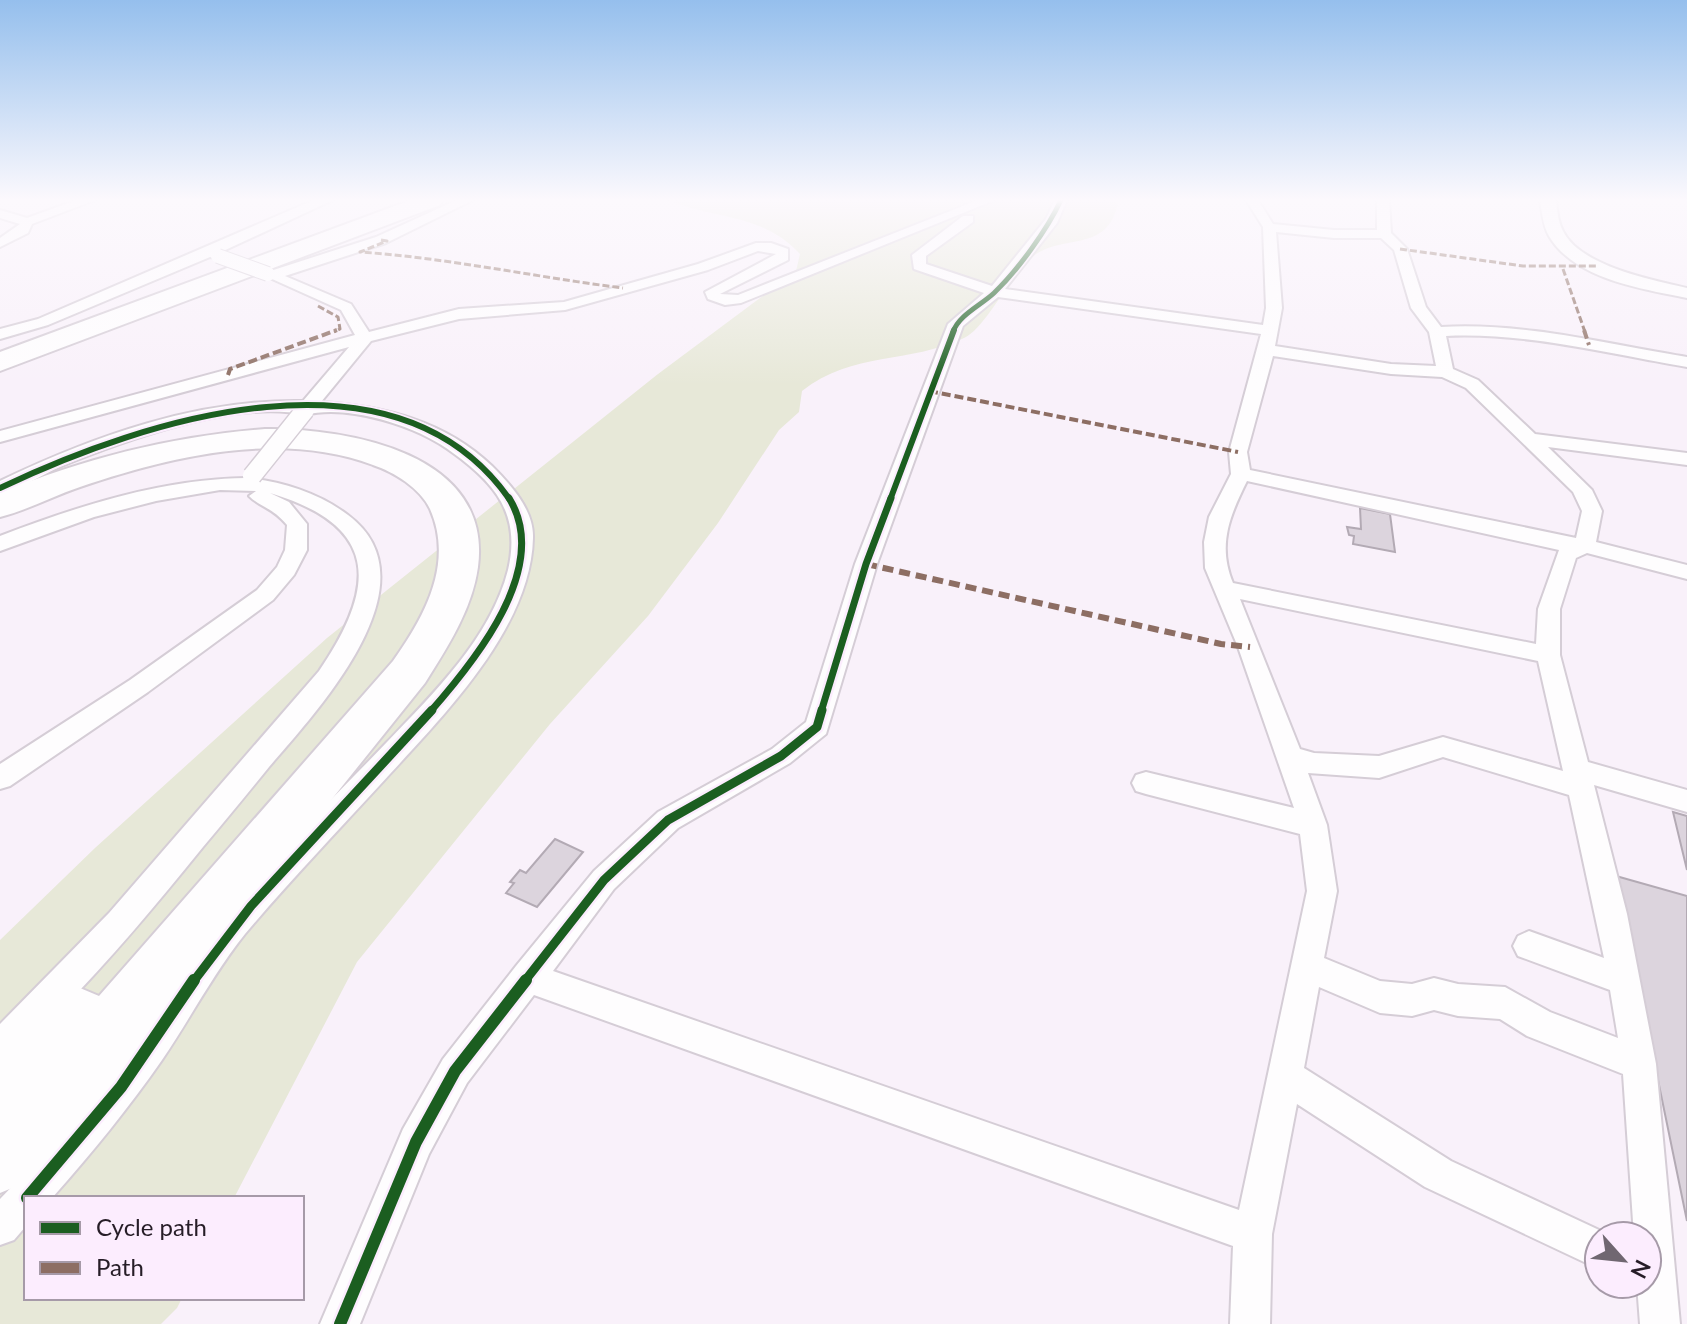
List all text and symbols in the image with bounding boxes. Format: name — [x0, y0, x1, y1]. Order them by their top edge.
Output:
legend — [24, 1196, 304, 1300]
text: Cycle path — [96, 1212, 207, 1241]
north arrow — [1583, 1220, 1663, 1300]
text: Path — [96, 1252, 144, 1281]
text: N — [1625, 1256, 1657, 1283]

